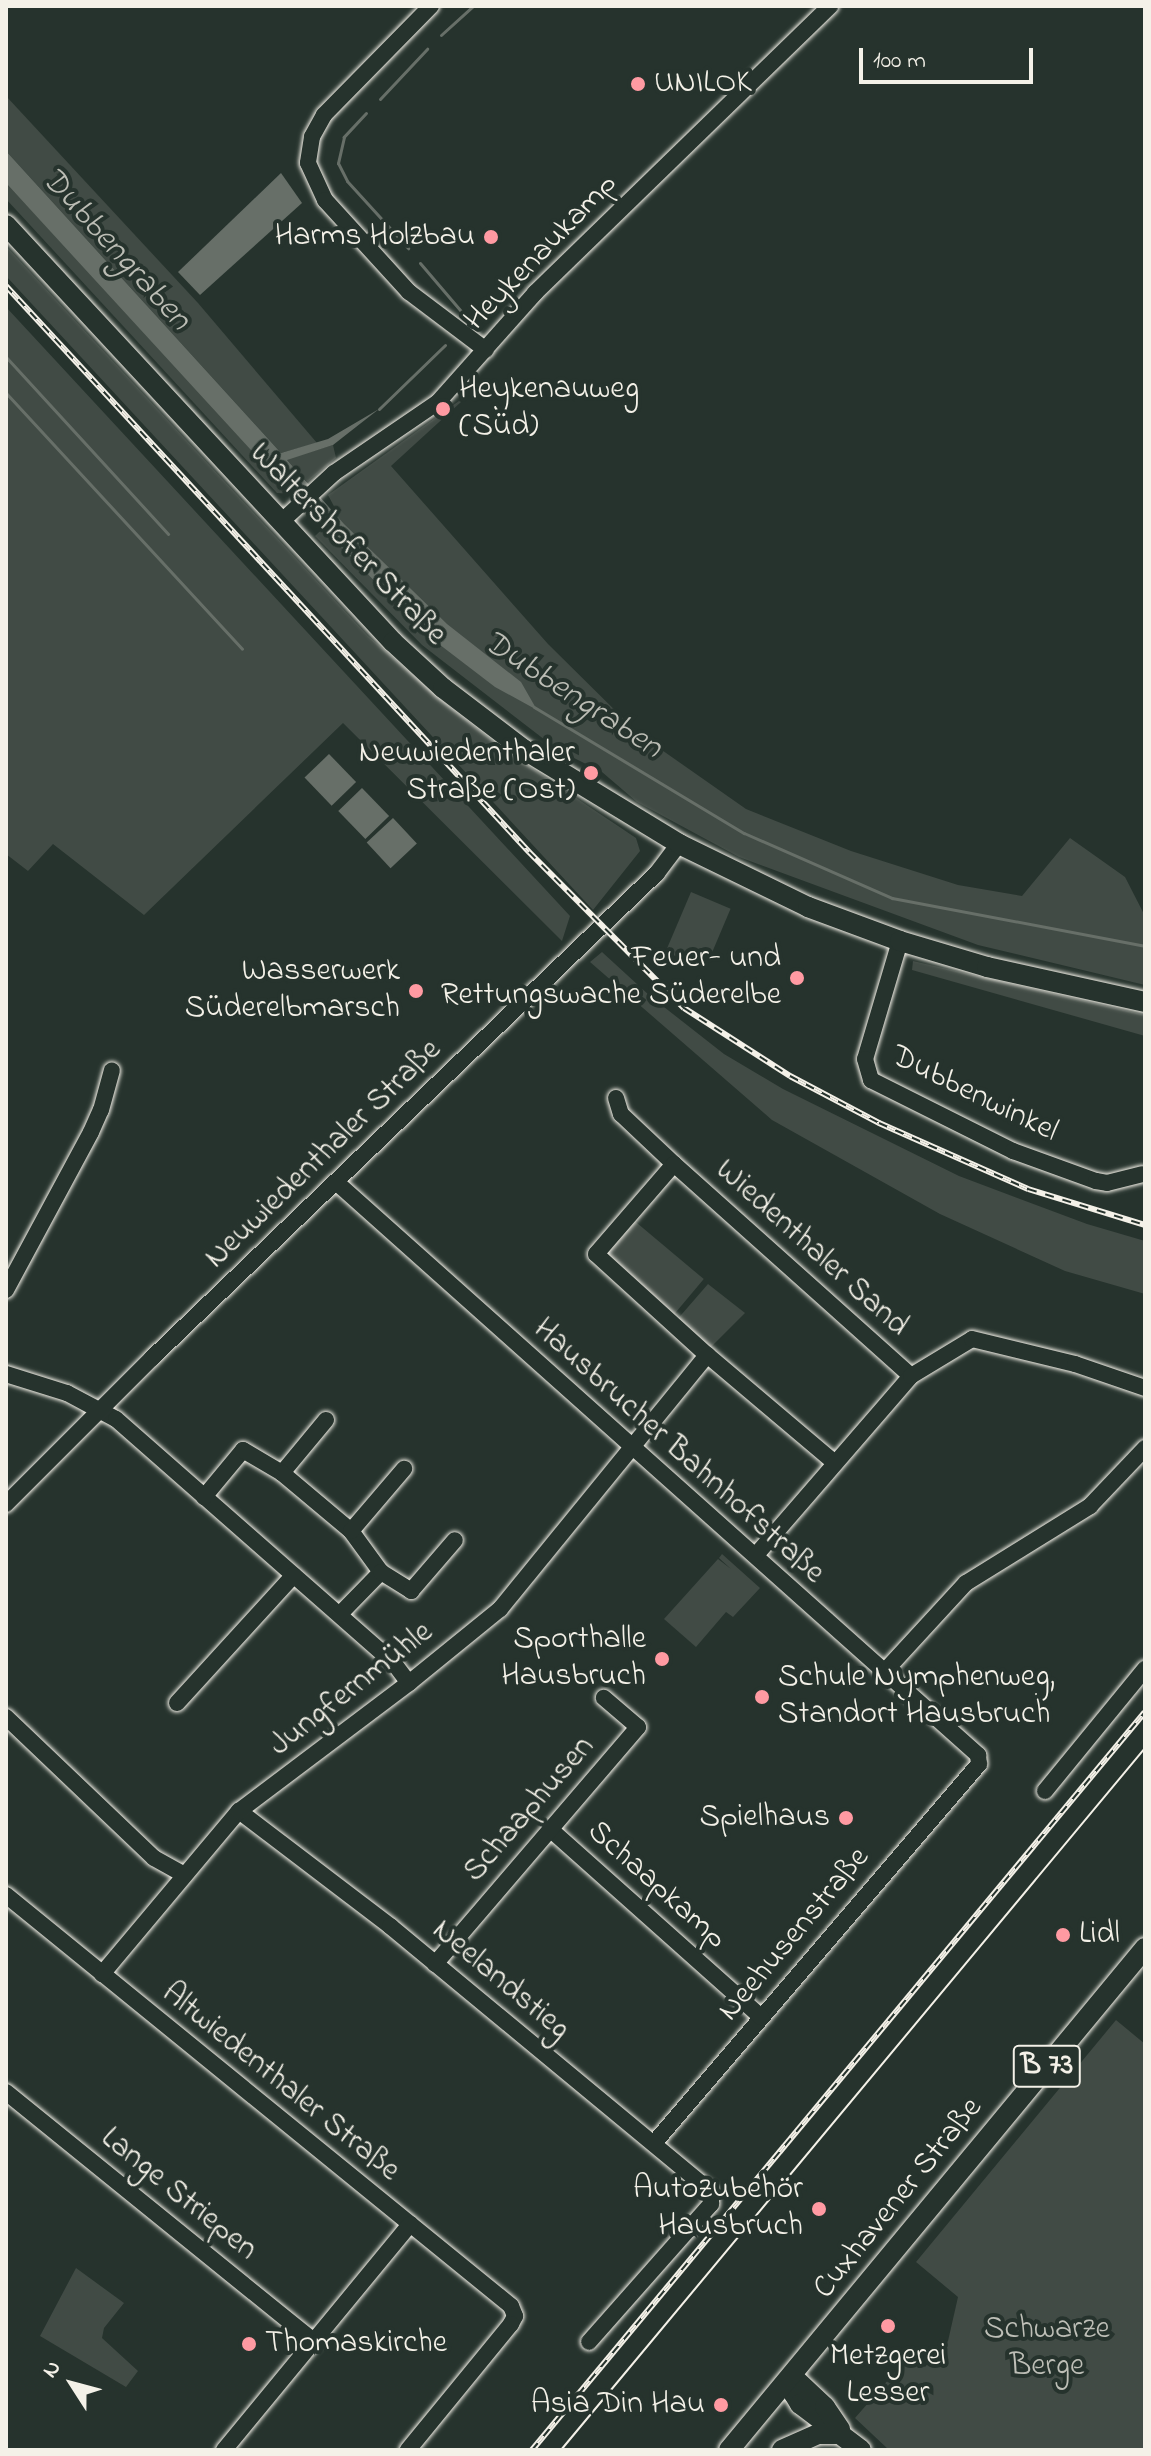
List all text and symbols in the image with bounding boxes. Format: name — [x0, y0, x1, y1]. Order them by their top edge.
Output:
scale bar — [863, 32, 1037, 82]
text: 100 m — [873, 44, 926, 79]
place label: UNILOK — [654, 65, 752, 103]
marker: UNILOK — [629, 75, 647, 93]
water label: Dubbengraben — [31, 160, 199, 340]
street label: Heykenaukamp — [457, 166, 627, 340]
place label: Harms Holzbau — [275, 218, 475, 256]
marker: Harms Holzbau — [482, 228, 500, 246]
place label: Heykenauweg (Süd) — [459, 372, 639, 447]
marker: Heykenauweg (Süd) — [434, 400, 452, 418]
street label: Waltershofer Straße — [240, 436, 454, 654]
water label: Dubbengraben — [475, 623, 669, 769]
place label: Neuwiedenthaler Straße (Ost) — [359, 736, 575, 811]
marker: Neuwiedenthaler Straße (Ost) — [582, 764, 600, 782]
place label: Feuer- und Rettungswache Süderelbe — [441, 941, 781, 1016]
place label: Wasserwerk Süderelbmarsch — [185, 954, 400, 1029]
marker: Feuer- und Rettungswache Süderelbe — [788, 969, 806, 987]
marker: Wasserwerk Süderelbmarsch — [407, 982, 425, 1000]
street label: Neuwiedenthaler Straße — [198, 1032, 450, 1278]
street label: Dubbenwinkel — [884, 1038, 1064, 1152]
street label: Wiedenthaler Sand — [706, 1152, 916, 1346]
street label: Hausbrucher Bahnhofstraße — [524, 1311, 832, 1593]
street label: Jungfernmühle — [263, 1614, 441, 1766]
place label: Sporthalle Hausbruch — [501, 1622, 646, 1697]
marker: Sporthalle Hausbruch — [653, 1650, 671, 1668]
place label: Schule Nymphenweg, Standort Hausbruch — [778, 1660, 1055, 1735]
marker: Schule Nymphenweg, Standort Hausbruch — [753, 1688, 771, 1706]
street label: Schaaphusen — [456, 1729, 604, 1891]
place label: Spielhaus — [700, 1799, 830, 1837]
marker: Spielhaus — [837, 1809, 855, 1827]
street label: Schaapkamp — [578, 1813, 734, 1959]
street label: Neehusenstraße — [711, 1840, 879, 2030]
street label: Neelandstieg — [423, 1912, 577, 2050]
place label: Lidl — [1079, 1916, 1120, 1954]
marker: Lidl — [1054, 1926, 1072, 1944]
street label: Altwiedenthaler Straße — [153, 1975, 407, 2191]
road number: B 73 — [1011, 2040, 1083, 2092]
street label: Cuxhavener Straße — [806, 2091, 992, 2307]
street label: Lange Striepen — [92, 2120, 264, 2270]
place label: Autozubehör Hausbruch — [633, 2172, 803, 2247]
marker: Autozubehör Hausbruch — [810, 2200, 828, 2218]
park label: Schwarze Berge — [984, 2312, 1110, 2387]
marker: Metzgerei Lesser — [879, 2317, 897, 2335]
place label: Thomaskirche — [265, 2325, 447, 2363]
marker: Thomaskirche — [240, 2335, 258, 2353]
place label: Metzgerei Lesser — [830, 2339, 946, 2414]
north arrow — [32, 2344, 112, 2424]
text: N — [35, 2354, 70, 2385]
place label: Asia Din Hau — [531, 2386, 705, 2424]
marker: Asia Din Hau — [712, 2396, 730, 2414]

